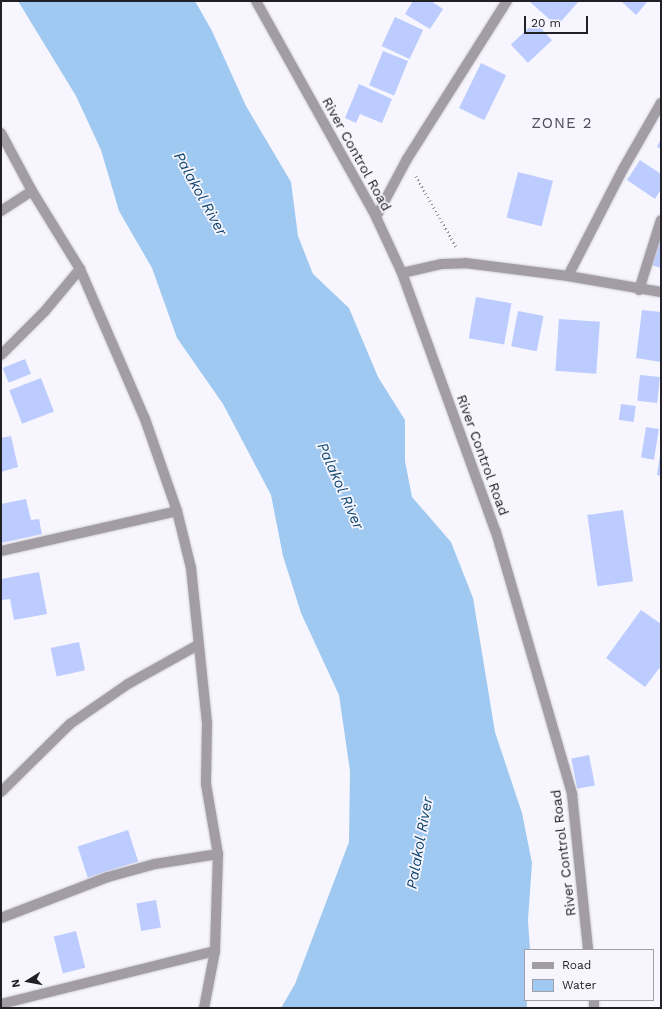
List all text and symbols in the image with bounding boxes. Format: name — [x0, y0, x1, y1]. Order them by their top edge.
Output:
scale bar — [526, 8, 590, 34]
text: 20 m — [531, 16, 561, 30]
street label: River Control Road — [319, 94, 395, 214]
district label: ZONE 2 — [532, 115, 592, 133]
water label: Palakol River — [169, 149, 231, 239]
street label: River Control Road — [453, 392, 513, 518]
water label: Palakol River — [313, 440, 367, 532]
street label: River Control Road — [547, 788, 579, 918]
water label: Palakol River — [403, 795, 437, 891]
legend — [524, 949, 654, 1001]
text: Road — [562, 958, 591, 972]
north arrow — [8, 961, 48, 1001]
text: N — [9, 978, 23, 989]
text: Water — [562, 978, 596, 992]

